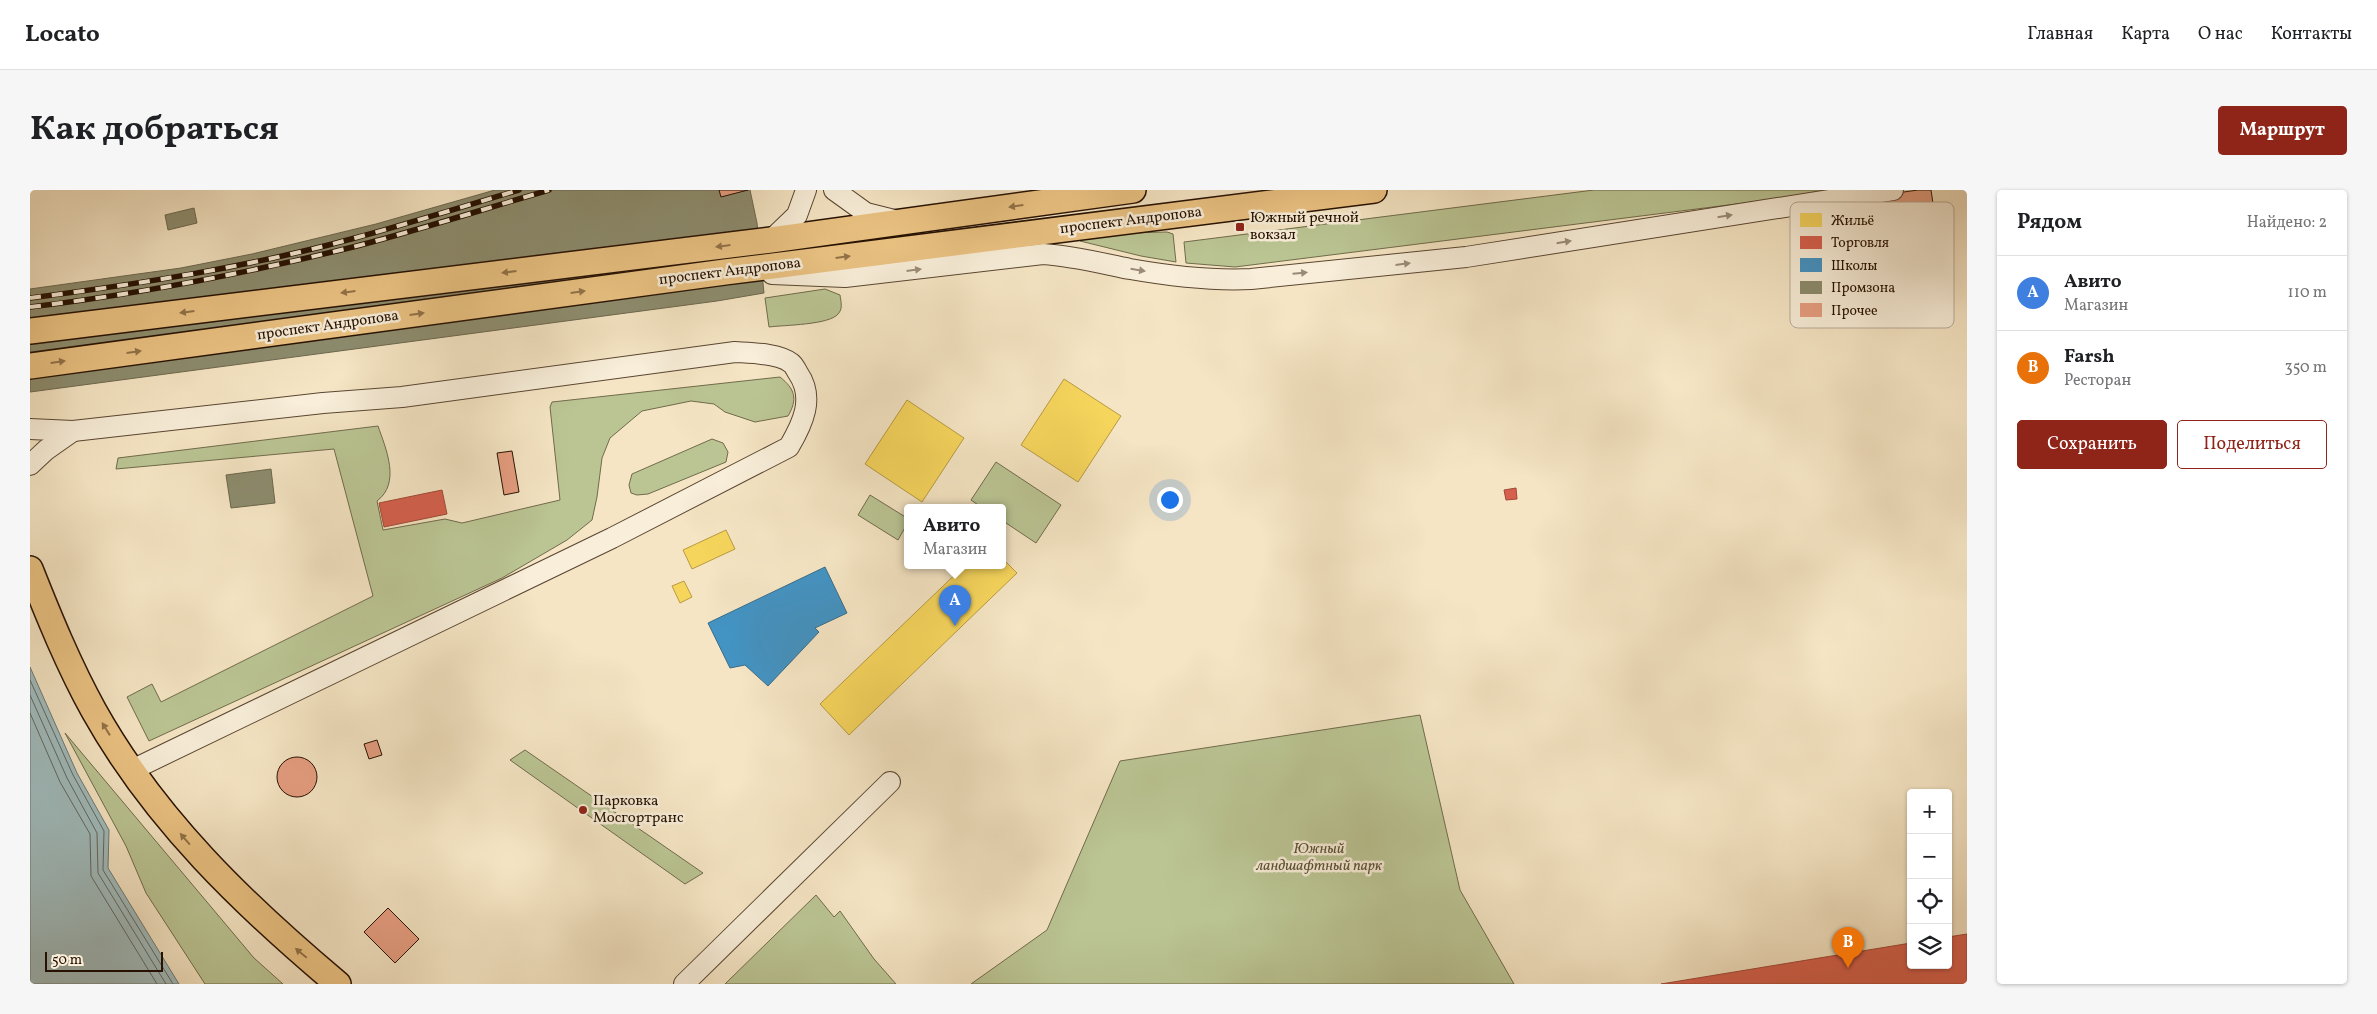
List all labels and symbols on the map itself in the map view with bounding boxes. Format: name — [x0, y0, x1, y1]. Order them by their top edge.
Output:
street label: проспект Андропова — [1059, 202, 1203, 240]
legend — [1790, 202, 1954, 328]
one-way arrow — [1008, 203, 1024, 211]
place label: Южный речной вокзал — [1250, 208, 1359, 246]
one-way arrow — [1717, 212, 1733, 220]
text: Жильё — [1831, 212, 1875, 231]
marker: Южный речной вокзал — [1234, 221, 1246, 233]
text: Торговля — [1831, 234, 1889, 253]
one-way arrow — [1557, 237, 1573, 245]
one-way arrow — [714, 242, 730, 250]
street label: проспект Андропова — [658, 253, 802, 291]
one-way arrow — [835, 253, 851, 261]
text: Школы — [1831, 257, 1877, 276]
one-way arrow — [1396, 260, 1412, 268]
one-way arrow — [906, 266, 922, 274]
one-way arrow — [1131, 267, 1147, 275]
one-way arrow — [501, 268, 517, 276]
one-way arrow — [1292, 269, 1308, 277]
text: Промзона — [1831, 279, 1895, 298]
one-way arrow — [340, 288, 356, 296]
one-way arrow — [570, 288, 586, 296]
text: Прочее — [1831, 302, 1878, 321]
street label: проспект Андропова — [256, 306, 400, 346]
one-way arrow — [178, 308, 194, 316]
one-way arrow — [409, 310, 425, 318]
one-way arrow — [127, 348, 143, 356]
one-way arrow — [50, 358, 66, 366]
your location — [1157, 487, 1183, 513]
pin: A — [939, 585, 971, 626]
one-way arrow — [101, 723, 111, 736]
place label: Парковка Мосгортранс — [593, 791, 684, 829]
marker: Парковка Мосгортранс — [577, 804, 589, 816]
one-way arrow — [180, 833, 191, 845]
park label: Южный ландшафтный парк — [1255, 839, 1383, 877]
pin: B — [1832, 927, 1864, 968]
one-way arrow — [295, 947, 308, 958]
scale bar — [45, 949, 162, 972]

